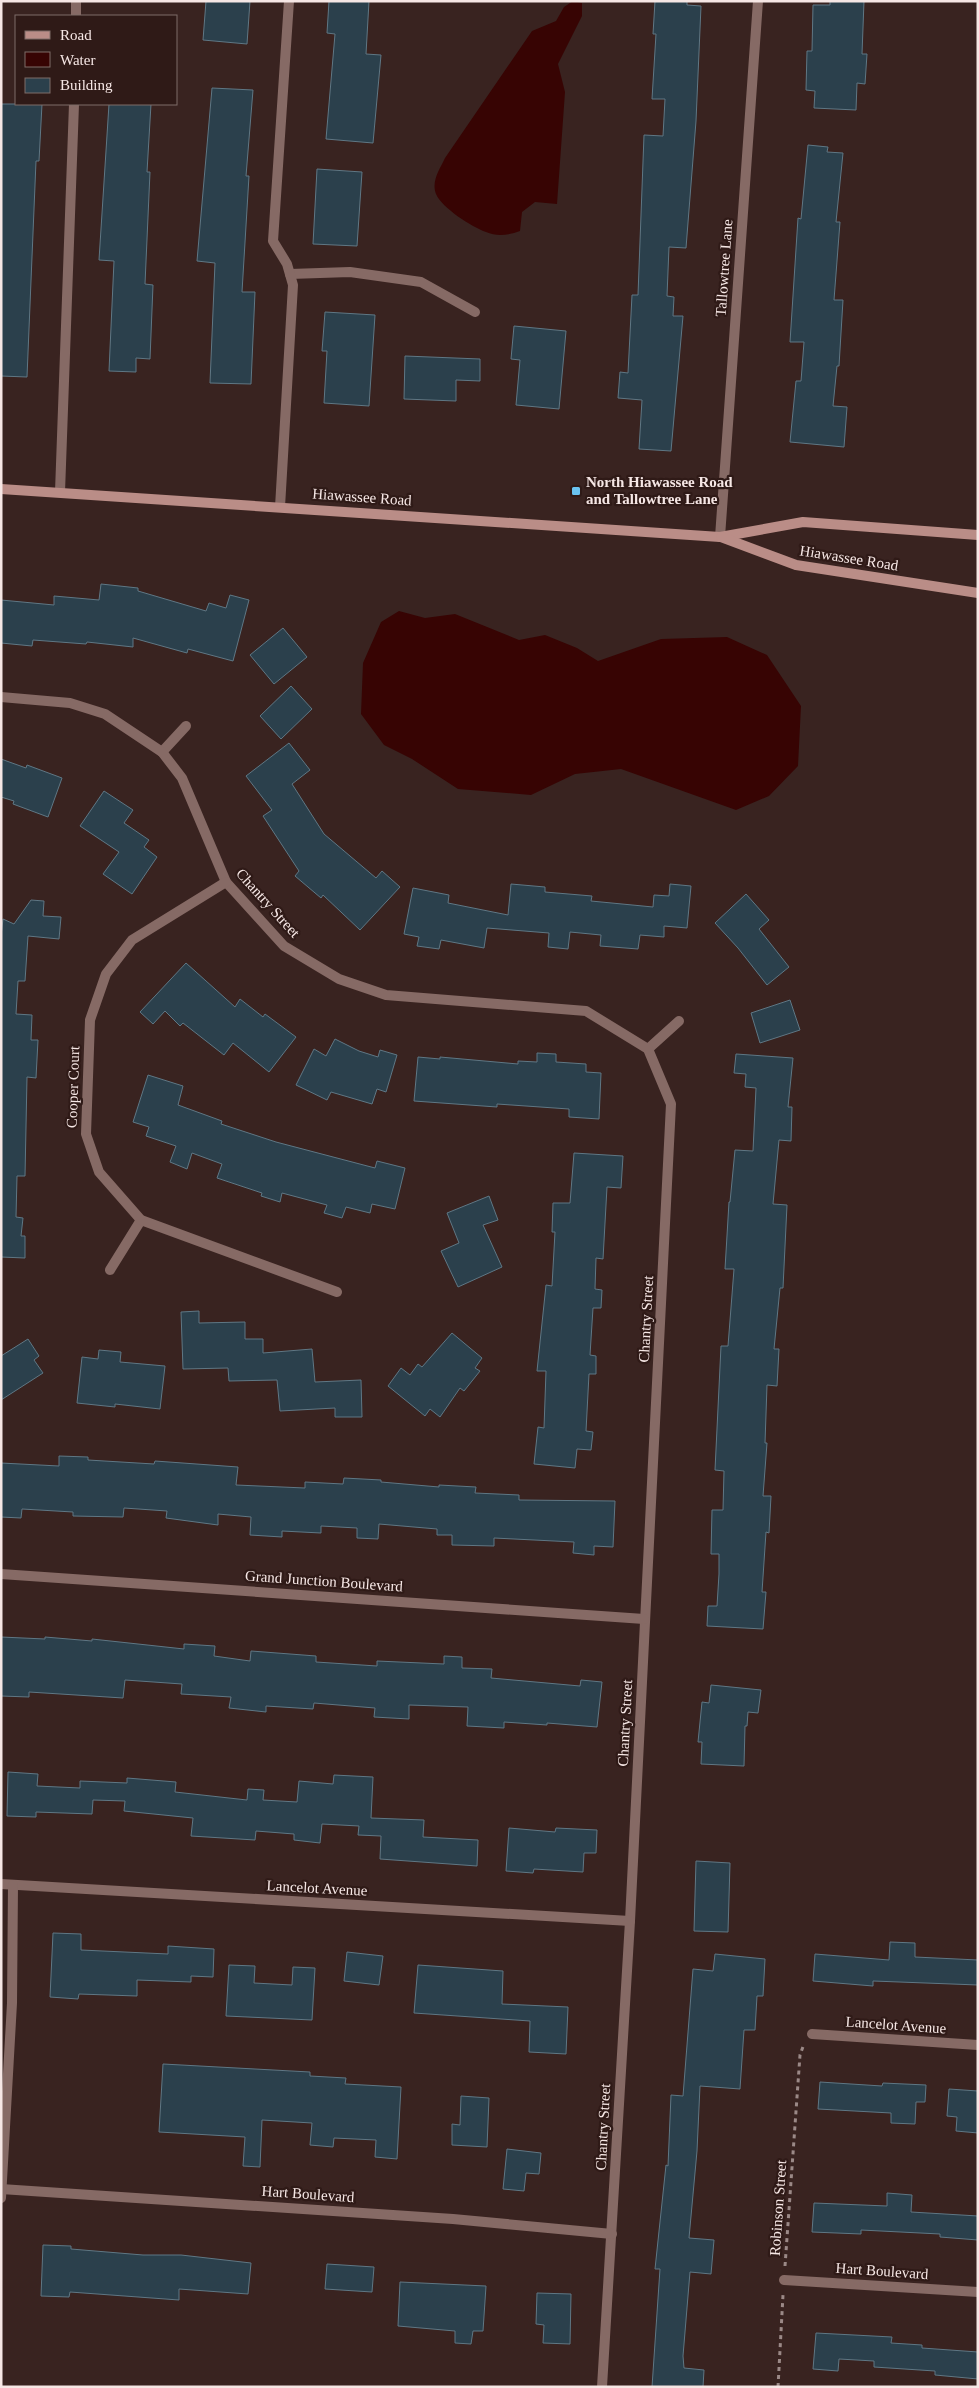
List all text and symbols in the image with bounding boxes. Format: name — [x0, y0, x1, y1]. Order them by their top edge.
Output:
legend — [15, 15, 178, 105]
text: Road — [60, 27, 92, 43]
text: Water — [60, 52, 95, 68]
text: Building — [60, 77, 113, 93]
street label: Tallowtree Lane — [713, 218, 735, 317]
place label: North Hiawassee Road and Tallowtree Lane — [586, 474, 733, 507]
marker: North Hiawassee Road and Tallowtree Lane — [570, 485, 582, 497]
street label: Hiawassee Road — [312, 486, 413, 508]
street label: Hiawassee Road — [799, 542, 900, 574]
street label: Chantry Street — [233, 865, 304, 941]
street label: Cooper Court — [64, 1045, 82, 1128]
street label: Chantry Street — [636, 1274, 656, 1363]
street label: Grand Junction Boulevard — [244, 1567, 404, 1595]
street label: Chantry Street — [615, 1678, 635, 1767]
street label: Lancelot Avenue — [266, 1877, 368, 1899]
street label: Lancelot Avenue — [845, 2013, 947, 2037]
street label: Chantry Street — [593, 2082, 613, 2171]
street label: Robinson Street — [767, 2159, 789, 2257]
street label: Hart Boulevard — [261, 2183, 355, 2205]
street label: Hart Boulevard — [835, 2260, 929, 2282]

